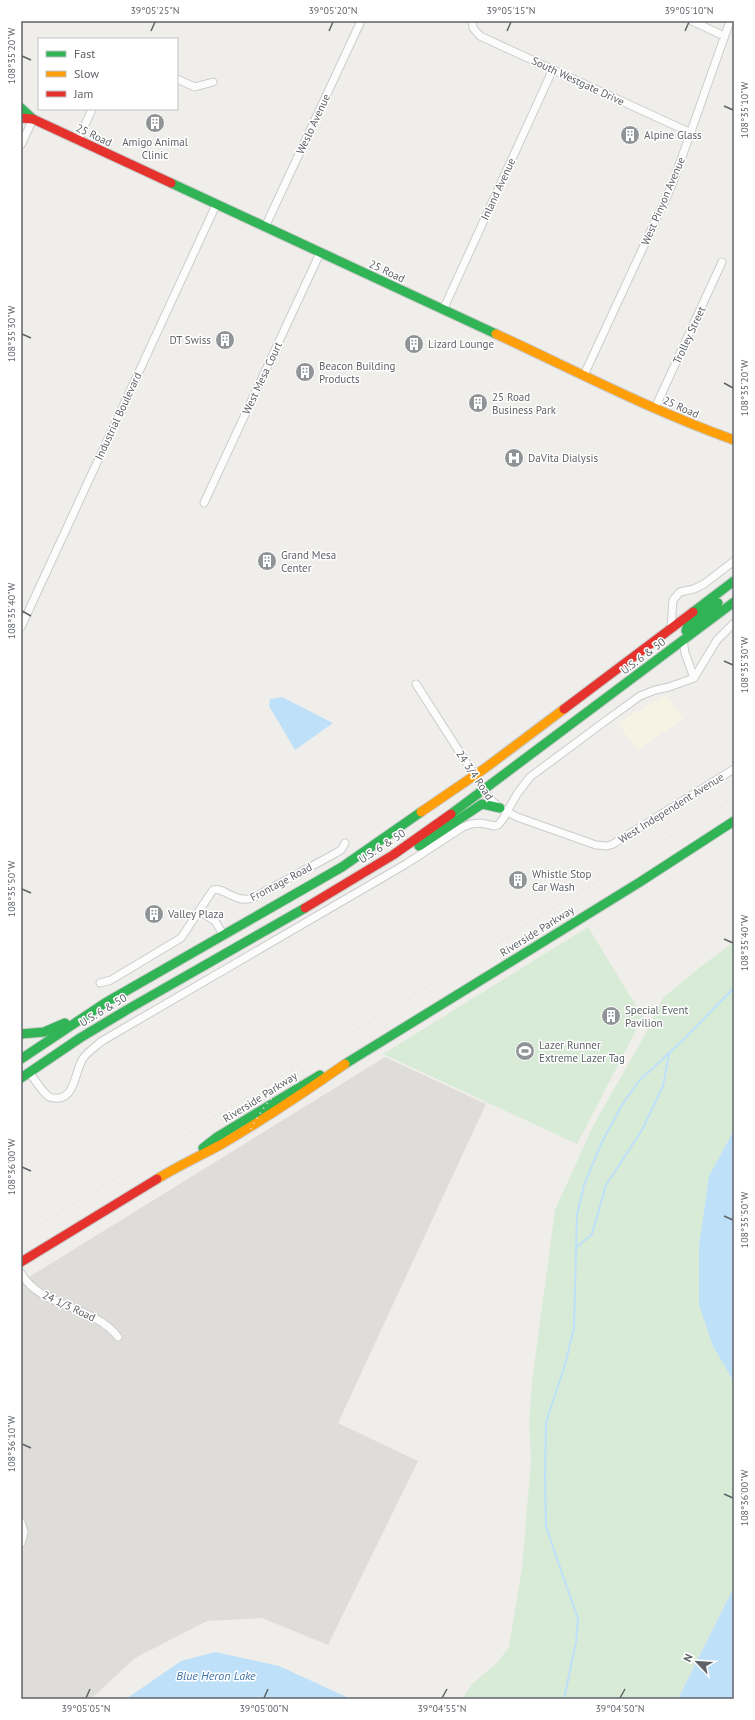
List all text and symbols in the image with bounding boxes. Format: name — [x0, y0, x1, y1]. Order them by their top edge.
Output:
text: 39°05'25"N — [130, 4, 180, 17]
text: 39°05'20"N — [308, 4, 358, 17]
text: 39°05'15"N — [486, 4, 536, 17]
text: 39°05'10"N — [664, 4, 714, 17]
text: 108°35'20"W — [5, 27, 18, 84]
legend — [38, 38, 178, 110]
text: Fast — [74, 46, 95, 61]
street label: South Westgate Drive — [529, 53, 627, 109]
text: Slow — [74, 66, 99, 81]
text: 108°35'10"W — [738, 81, 751, 138]
text: Jam — [73, 86, 93, 101]
street label: Weslo Avenue — [293, 91, 333, 156]
building icon: Amigo Animal Clinic — [144, 112, 166, 134]
street label: 25 Road — [74, 121, 114, 149]
building icon: Alpine Glass — [619, 124, 641, 146]
place label: Alpine Glass — [644, 128, 702, 142]
place label: Amigo Animal Clinic — [122, 135, 189, 162]
street label: West Pinyon Avenue — [638, 154, 688, 247]
street label: Inland Avenue — [478, 155, 519, 222]
street label: 25 Road — [367, 257, 407, 285]
street label: Trolley Street — [670, 304, 709, 366]
text: 108°35'30"W — [5, 305, 18, 362]
building icon: DT Swiss — [214, 329, 236, 351]
place label: DT Swiss — [170, 333, 211, 347]
building icon: Lizard Lounge — [403, 333, 425, 355]
place label: Lizard Lounge — [428, 337, 494, 351]
street label: West Mesa Court — [239, 339, 285, 416]
place label: Beacon Building Products — [319, 359, 395, 386]
text: 108°35'20"W — [738, 359, 751, 416]
building icon: Beacon Building Products — [294, 361, 316, 383]
street label: Industrial Boulevard — [92, 370, 144, 462]
place label: 25 Road Business Park — [492, 390, 557, 417]
building icon: 25 Road Business Park — [467, 392, 489, 414]
street label: 25 Road — [661, 393, 701, 421]
hospital icon: DaVita Dialysis — [503, 447, 525, 469]
place label: DaVita Dialysis — [528, 451, 598, 465]
place label: Grand Mesa Center — [281, 548, 336, 575]
building icon: Grand Mesa Center — [256, 550, 278, 572]
text: 108°35'40"W — [5, 582, 18, 639]
street label: U.S. 6 & 50 — [618, 635, 668, 677]
text: 108°35'30"W — [738, 636, 751, 693]
street label: 24 3/4 Road — [453, 747, 497, 803]
street label: West Independent Avenue — [616, 770, 727, 846]
street label: U.S. 6 & 50 — [356, 826, 408, 866]
text: 108°35'50"W — [5, 860, 18, 917]
street label: Frontage Road — [248, 860, 314, 904]
place label: Whistle Stop Car Wash — [532, 867, 592, 894]
building icon: Whistle Stop Car Wash — [507, 869, 529, 891]
street label: Riverside Parkway — [497, 902, 577, 959]
building icon: Valley Plaza — [143, 903, 165, 925]
place label: Valley Plaza — [167, 907, 224, 921]
text: 108°35'40"W — [738, 914, 751, 971]
street label: U.S. 6 & 50 — [77, 990, 129, 1030]
place label: Special Event Pavilion — [625, 1003, 688, 1030]
building icon: Special Event Pavilion — [600, 1005, 622, 1027]
place label: Lazer Runner Extreme Lazer Tag — [539, 1038, 625, 1065]
sports icon: Lazer Runner Extreme Lazer Tag — [514, 1040, 536, 1062]
street label: Riverside Parkway — [220, 1068, 300, 1125]
text: 108°36'00"W — [5, 1138, 18, 1195]
text: 108°35'50"W — [738, 1191, 751, 1248]
street label: 24 1/3 Road — [40, 1288, 98, 1324]
text: 108°36'10"W — [5, 1415, 18, 1472]
text: 108°36'00"W — [738, 1469, 751, 1526]
north arrow — [677, 1642, 717, 1682]
text: N — [680, 1652, 696, 1664]
water label: Blue Heron Lake — [176, 1668, 256, 1683]
text: 39°05'05"N — [61, 1702, 111, 1715]
text: 39°05'00"N — [239, 1702, 289, 1715]
text: 39°04'55"N — [417, 1702, 467, 1715]
text: 39°04'50"N — [595, 1702, 645, 1715]

